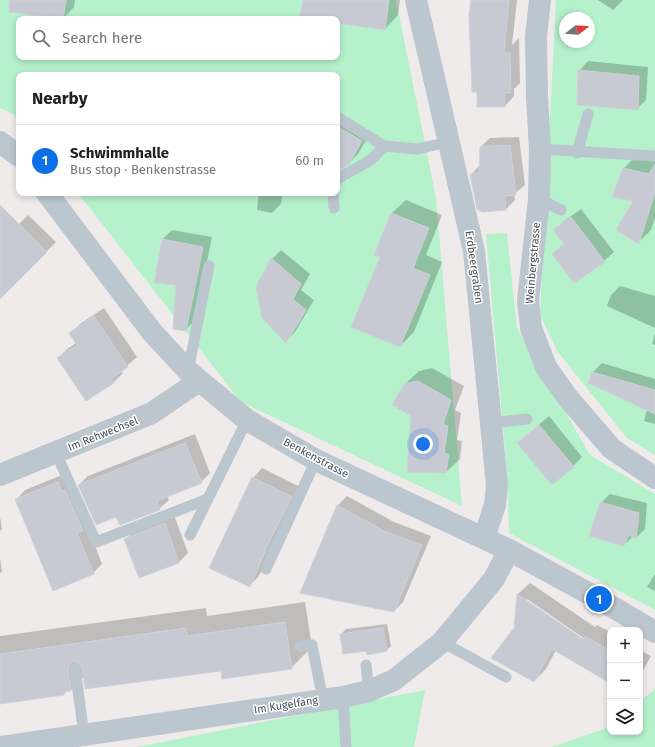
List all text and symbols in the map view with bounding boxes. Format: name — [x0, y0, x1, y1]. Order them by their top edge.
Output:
north arrow — [559, 12, 595, 48]
search box — [16, 16, 340, 60]
icon: search — [30, 27, 52, 49]
text: Search here — [62, 29, 142, 47]
text: Nearby — [32, 88, 87, 109]
text: Schwimmhalle — [70, 144, 169, 162]
text: 1 — [42, 153, 48, 168]
text: 60 m — [295, 153, 324, 168]
text: Bus stop · Benkenstrasse — [70, 162, 216, 177]
street label: Weinbergstrasse — [523, 222, 543, 304]
street label: Erdbeergraben — [462, 230, 486, 304]
street label: Im Rehwechsel — [66, 414, 140, 454]
your location — [413, 434, 433, 454]
street label: Benkenstrasse — [281, 435, 351, 481]
pin: 1 — [586, 584, 612, 614]
map controls — [607, 627, 643, 735]
button: + — [607, 627, 643, 663]
button: − — [607, 663, 643, 699]
street label: Im Kugelfang — [253, 693, 319, 716]
button: layers — [607, 699, 643, 735]

